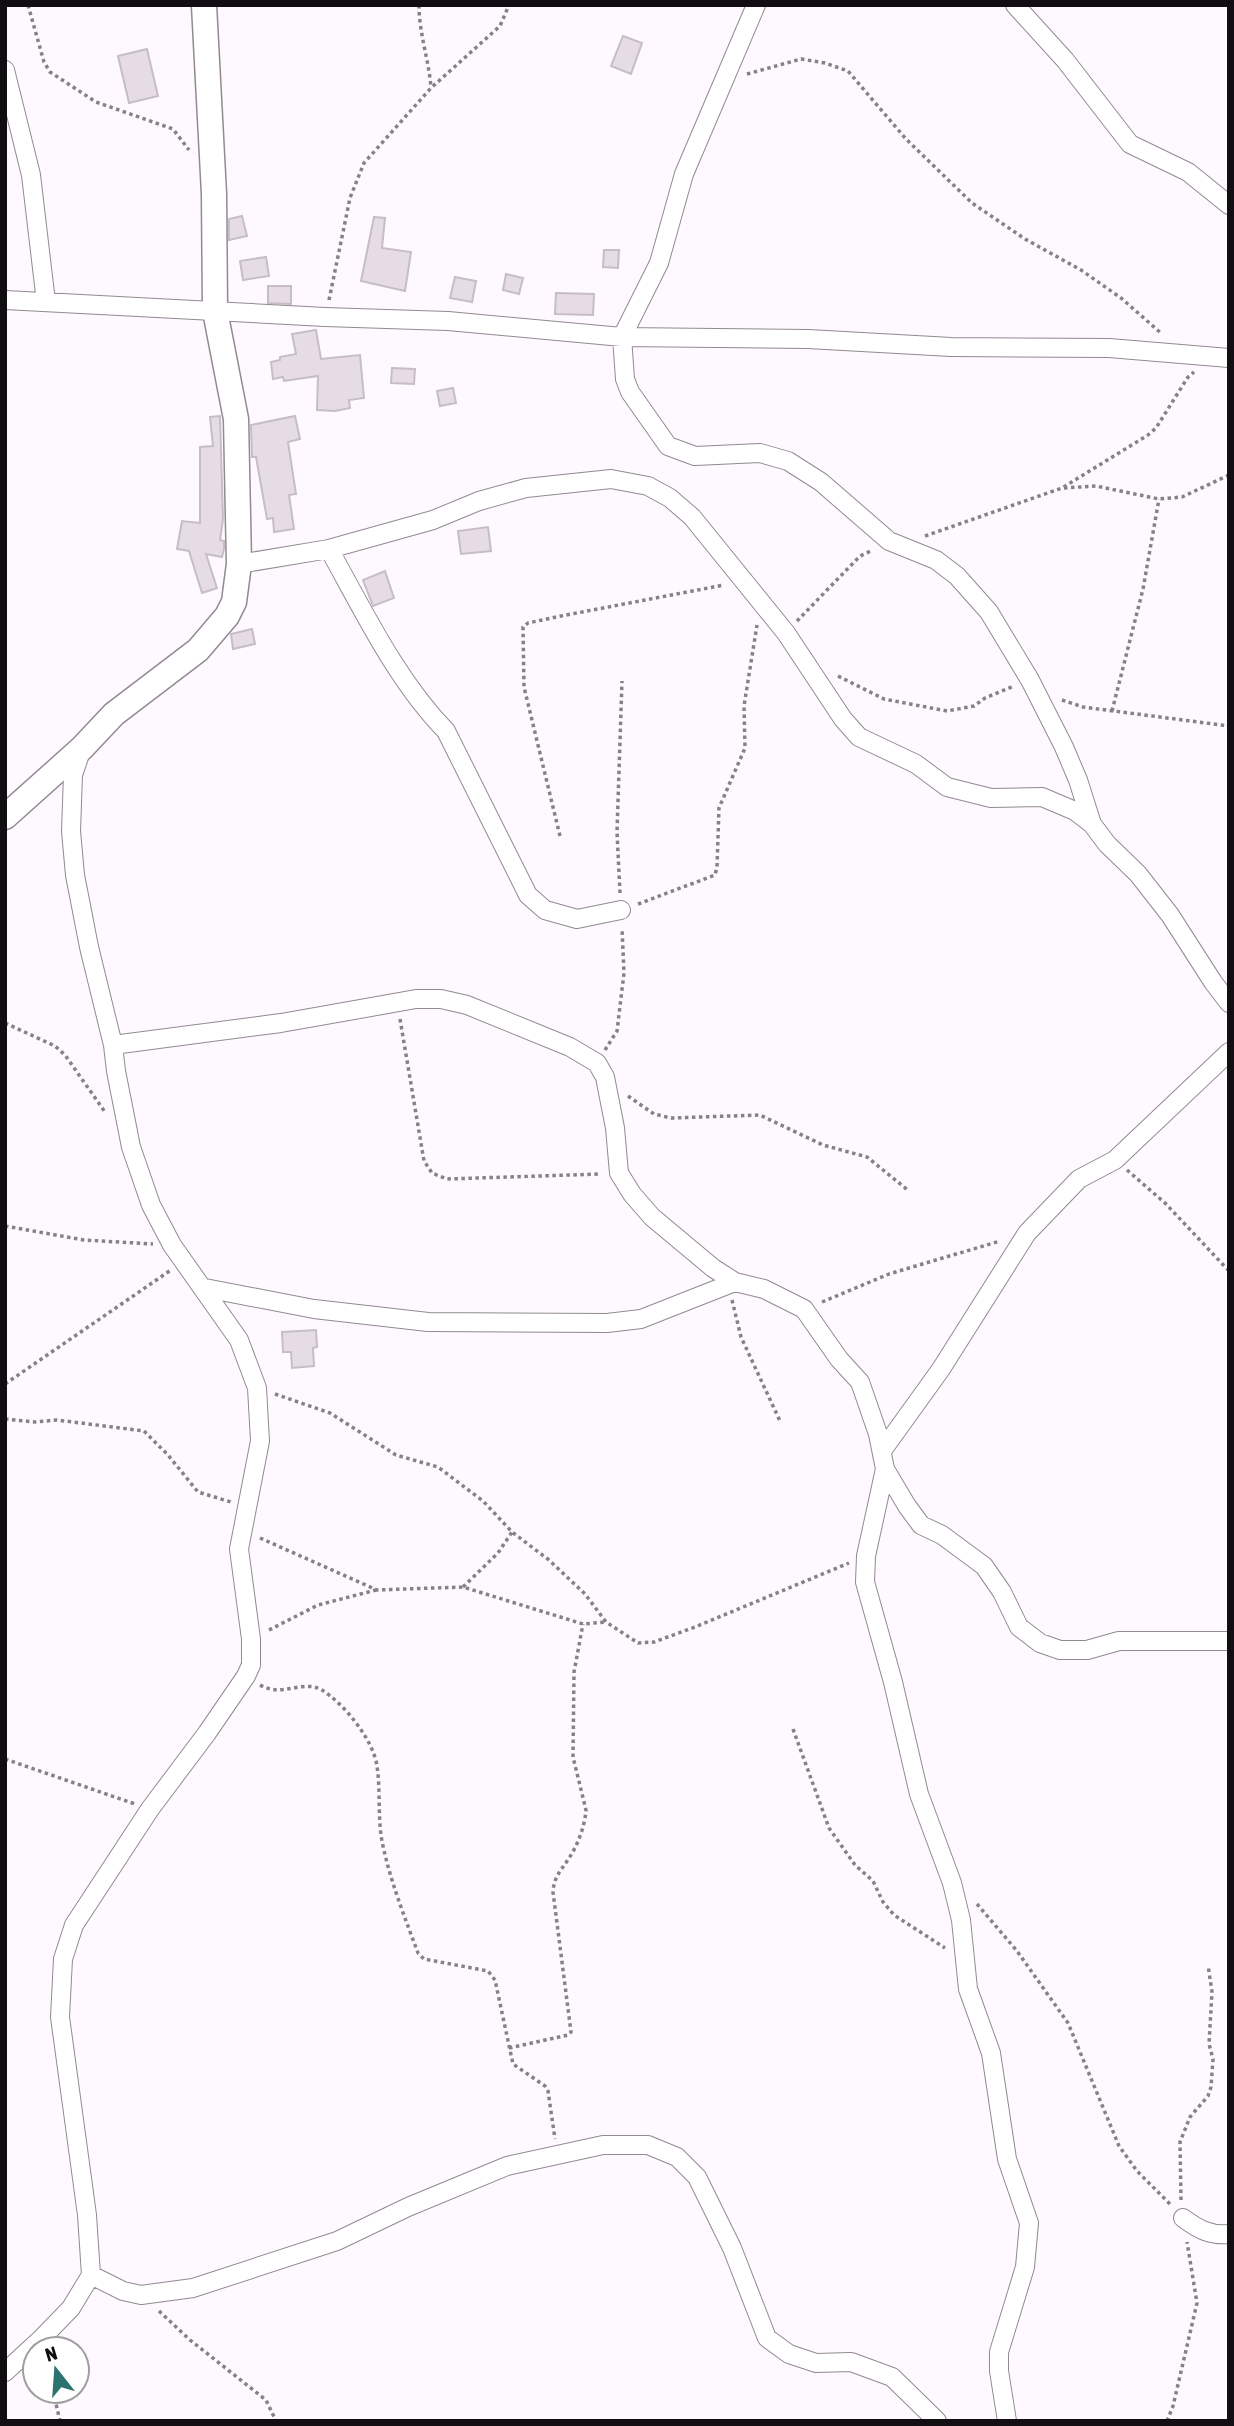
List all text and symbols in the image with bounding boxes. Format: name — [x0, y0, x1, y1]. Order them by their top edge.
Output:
north arrow — [21, 2335, 91, 2405]
text: N — [42, 2342, 60, 2366]

